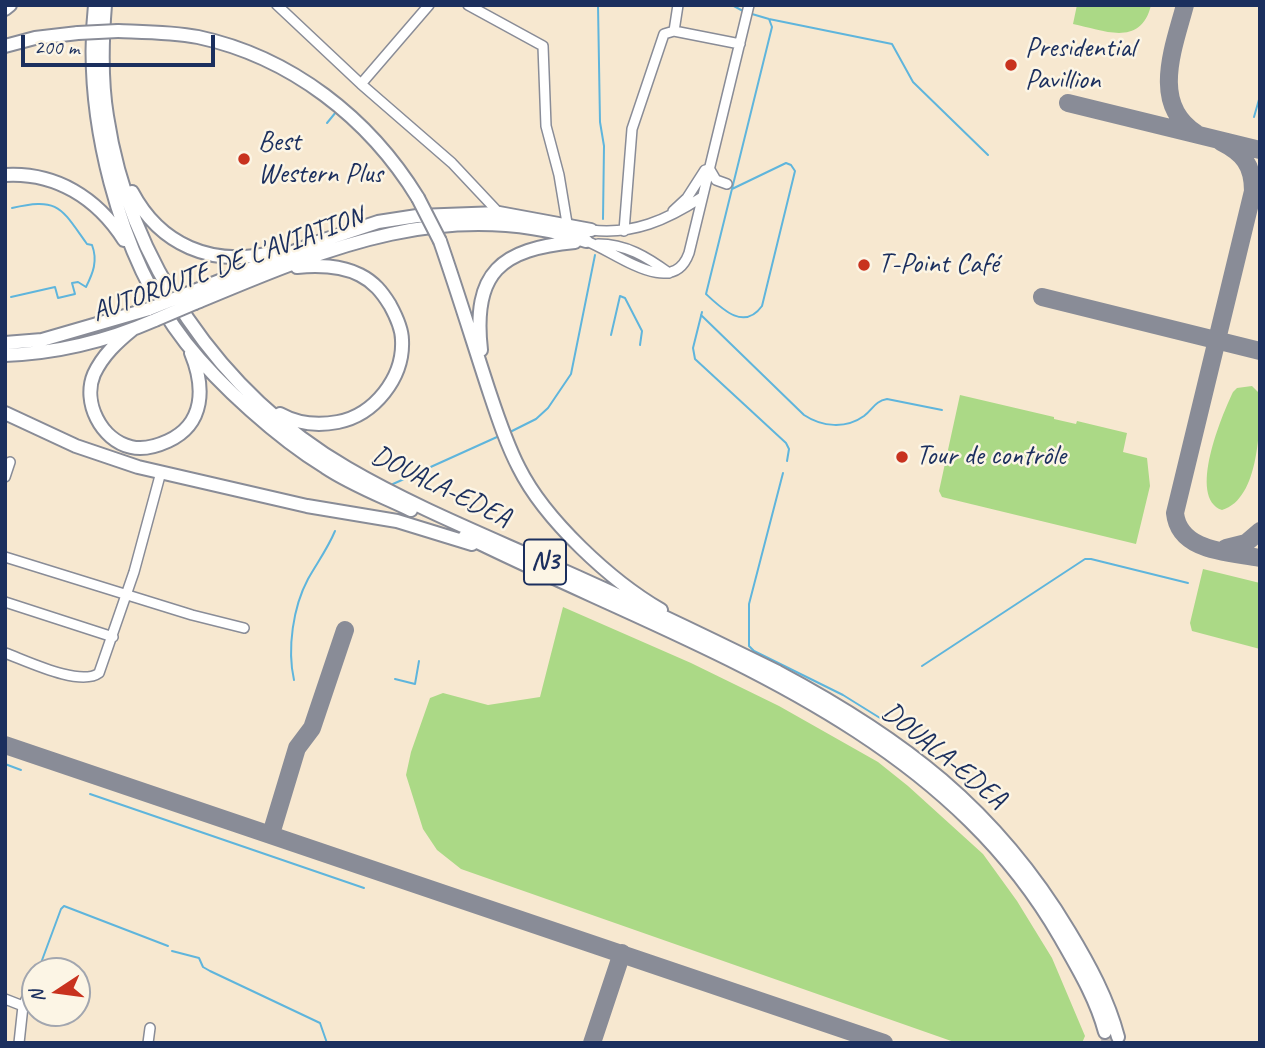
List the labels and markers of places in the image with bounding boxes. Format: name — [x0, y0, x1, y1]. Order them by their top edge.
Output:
place label: Presidential Pavillion — [1025, 32, 1135, 98]
marker: Presidential Pavillion — [1003, 57, 1019, 73]
place label: Best Western Plus — [258, 126, 383, 192]
marker: Best Western Plus — [236, 151, 252, 167]
place label: T-Point Café — [878, 248, 999, 282]
marker: T-Point Café — [856, 257, 872, 273]
place label: Tour de contrôle — [916, 440, 1066, 474]
marker: Tour de contrôle — [894, 449, 910, 465]

